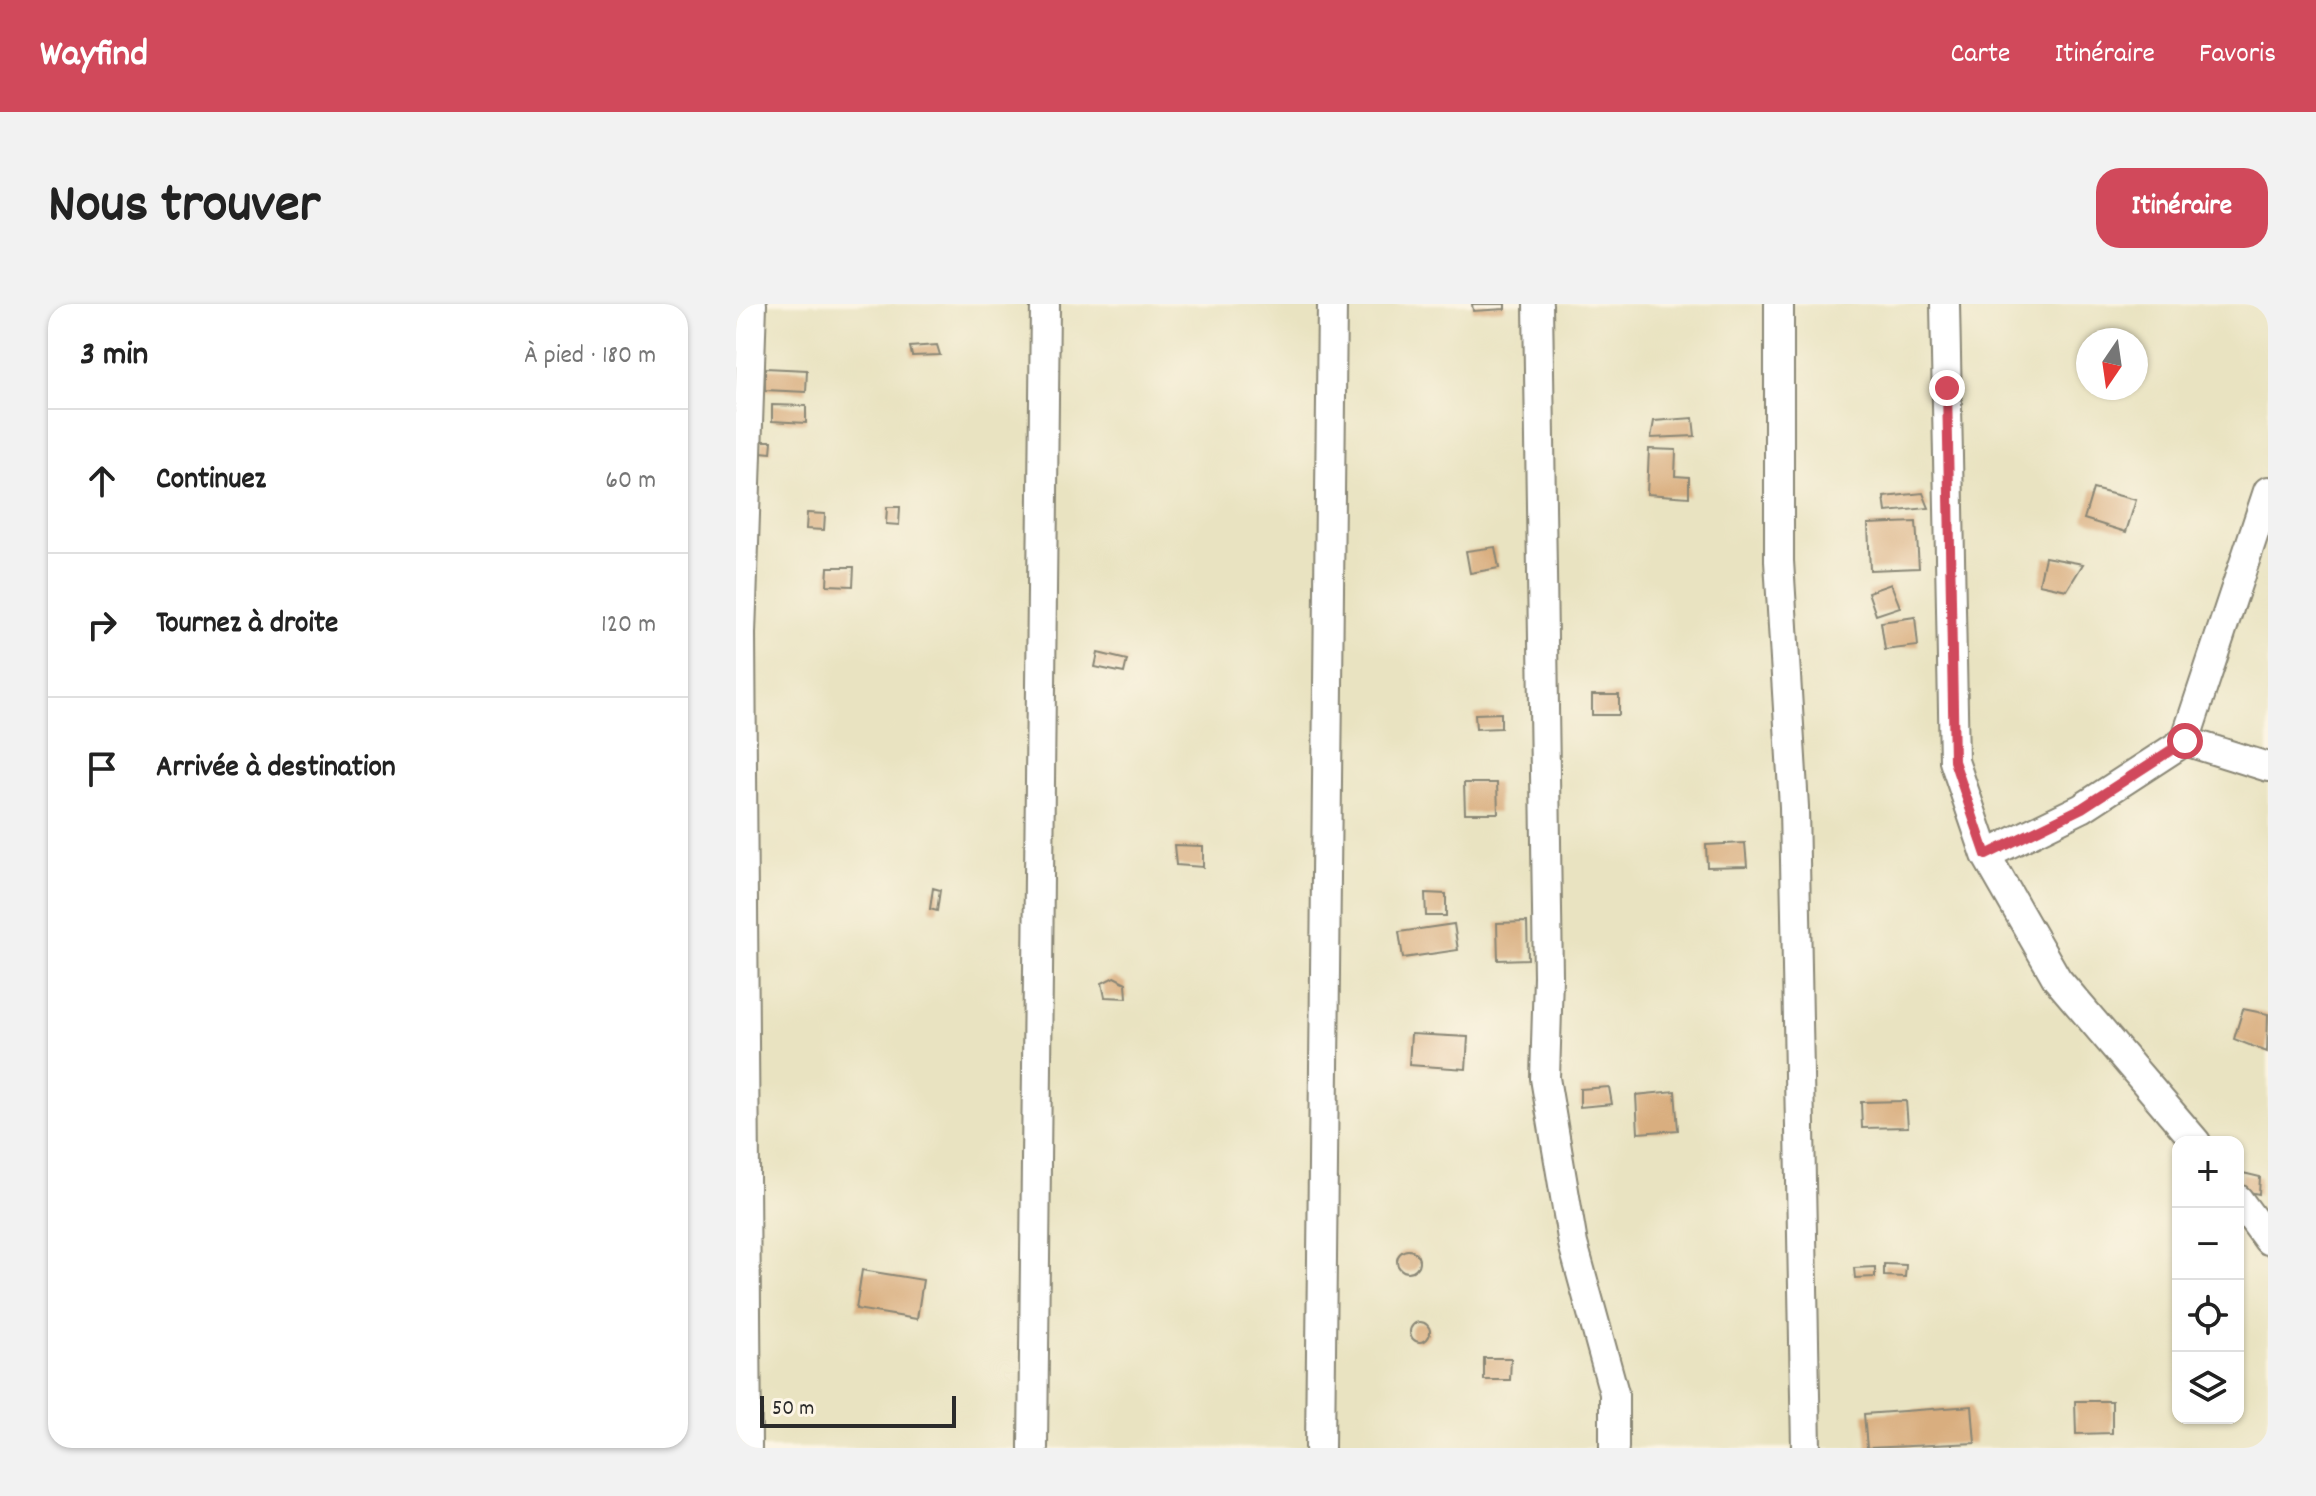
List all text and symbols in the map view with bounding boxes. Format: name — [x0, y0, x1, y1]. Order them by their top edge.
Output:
text: Wayfind — [40, 29, 148, 84]
text: Carte — [1950, 36, 2010, 76]
text: Itinéraire — [2054, 36, 2155, 76]
text: Favoris — [2199, 36, 2276, 76]
text: Nous trouver — [48, 168, 320, 248]
button: Itinéraire — [2096, 168, 2268, 248]
north arrow — [2076, 328, 2148, 400]
text: 3 min — [80, 332, 148, 381]
text: À pied · 180 m — [524, 338, 656, 375]
route end — [1929, 370, 1965, 406]
icon: ahead — [80, 459, 124, 503]
text: Continuez — [156, 460, 266, 503]
text: 60 m — [605, 463, 656, 500]
icon: right — [80, 603, 124, 647]
text: Tournez à droite — [156, 604, 338, 647]
text: 120 m — [601, 607, 656, 644]
route start — [2167, 723, 2203, 759]
icon: arrive — [80, 747, 124, 791]
text: Arrivée à destination — [156, 748, 396, 791]
map controls — [2172, 1136, 2244, 1424]
button: + — [2172, 1136, 2244, 1208]
button: − — [2172, 1208, 2244, 1280]
button: locate — [2172, 1280, 2244, 1352]
button: layers — [2172, 1352, 2244, 1424]
scale bar — [760, 1392, 956, 1428]
text: 50 m — [772, 1394, 814, 1425]

